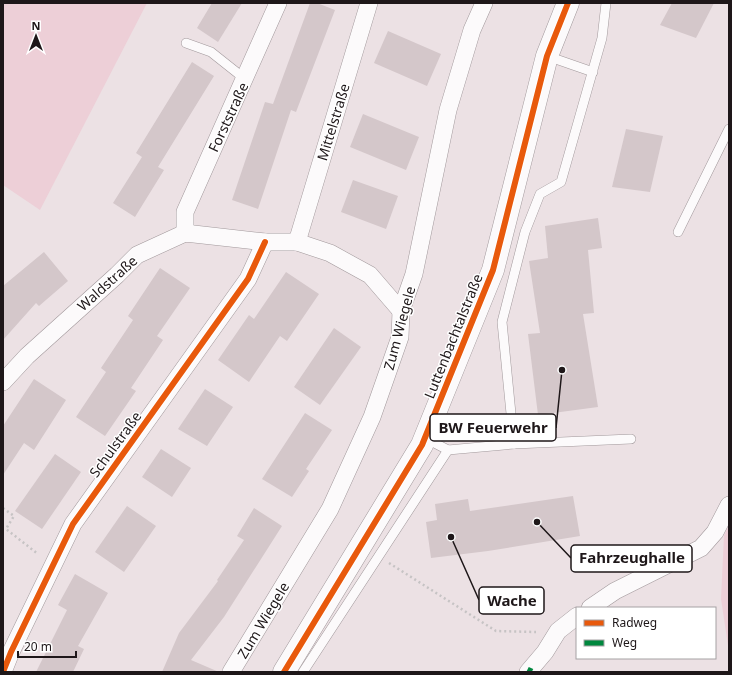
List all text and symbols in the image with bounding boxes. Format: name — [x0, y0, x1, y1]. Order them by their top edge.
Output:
north arrow — [16, 16, 56, 56]
text: N — [32, 18, 40, 33]
street label: Forststraße — [204, 79, 253, 155]
street label: Mittelstraße — [312, 81, 354, 163]
street label: Waldstraße — [73, 251, 141, 315]
street label: Luttenbachtalstraße — [419, 271, 487, 401]
street label: Zum Wiegele — [379, 284, 419, 372]
street label: Schulstraße — [85, 407, 145, 481]
callout: BW Feuerwehr — [430, 414, 556, 441]
text: BW Feuerwehr — [438, 417, 548, 437]
callout: Fahrzeughalle — [571, 545, 692, 572]
text: Fahrzeughalle — [579, 547, 685, 567]
street label: Zum Wiegele — [233, 578, 293, 662]
callout: Wache — [479, 587, 544, 614]
text: Wache — [487, 590, 537, 610]
legend — [576, 607, 716, 659]
text: Radweg — [612, 614, 657, 631]
scale bar — [18, 633, 76, 659]
text: Weg — [612, 634, 637, 651]
text: 20 m — [24, 638, 52, 655]

